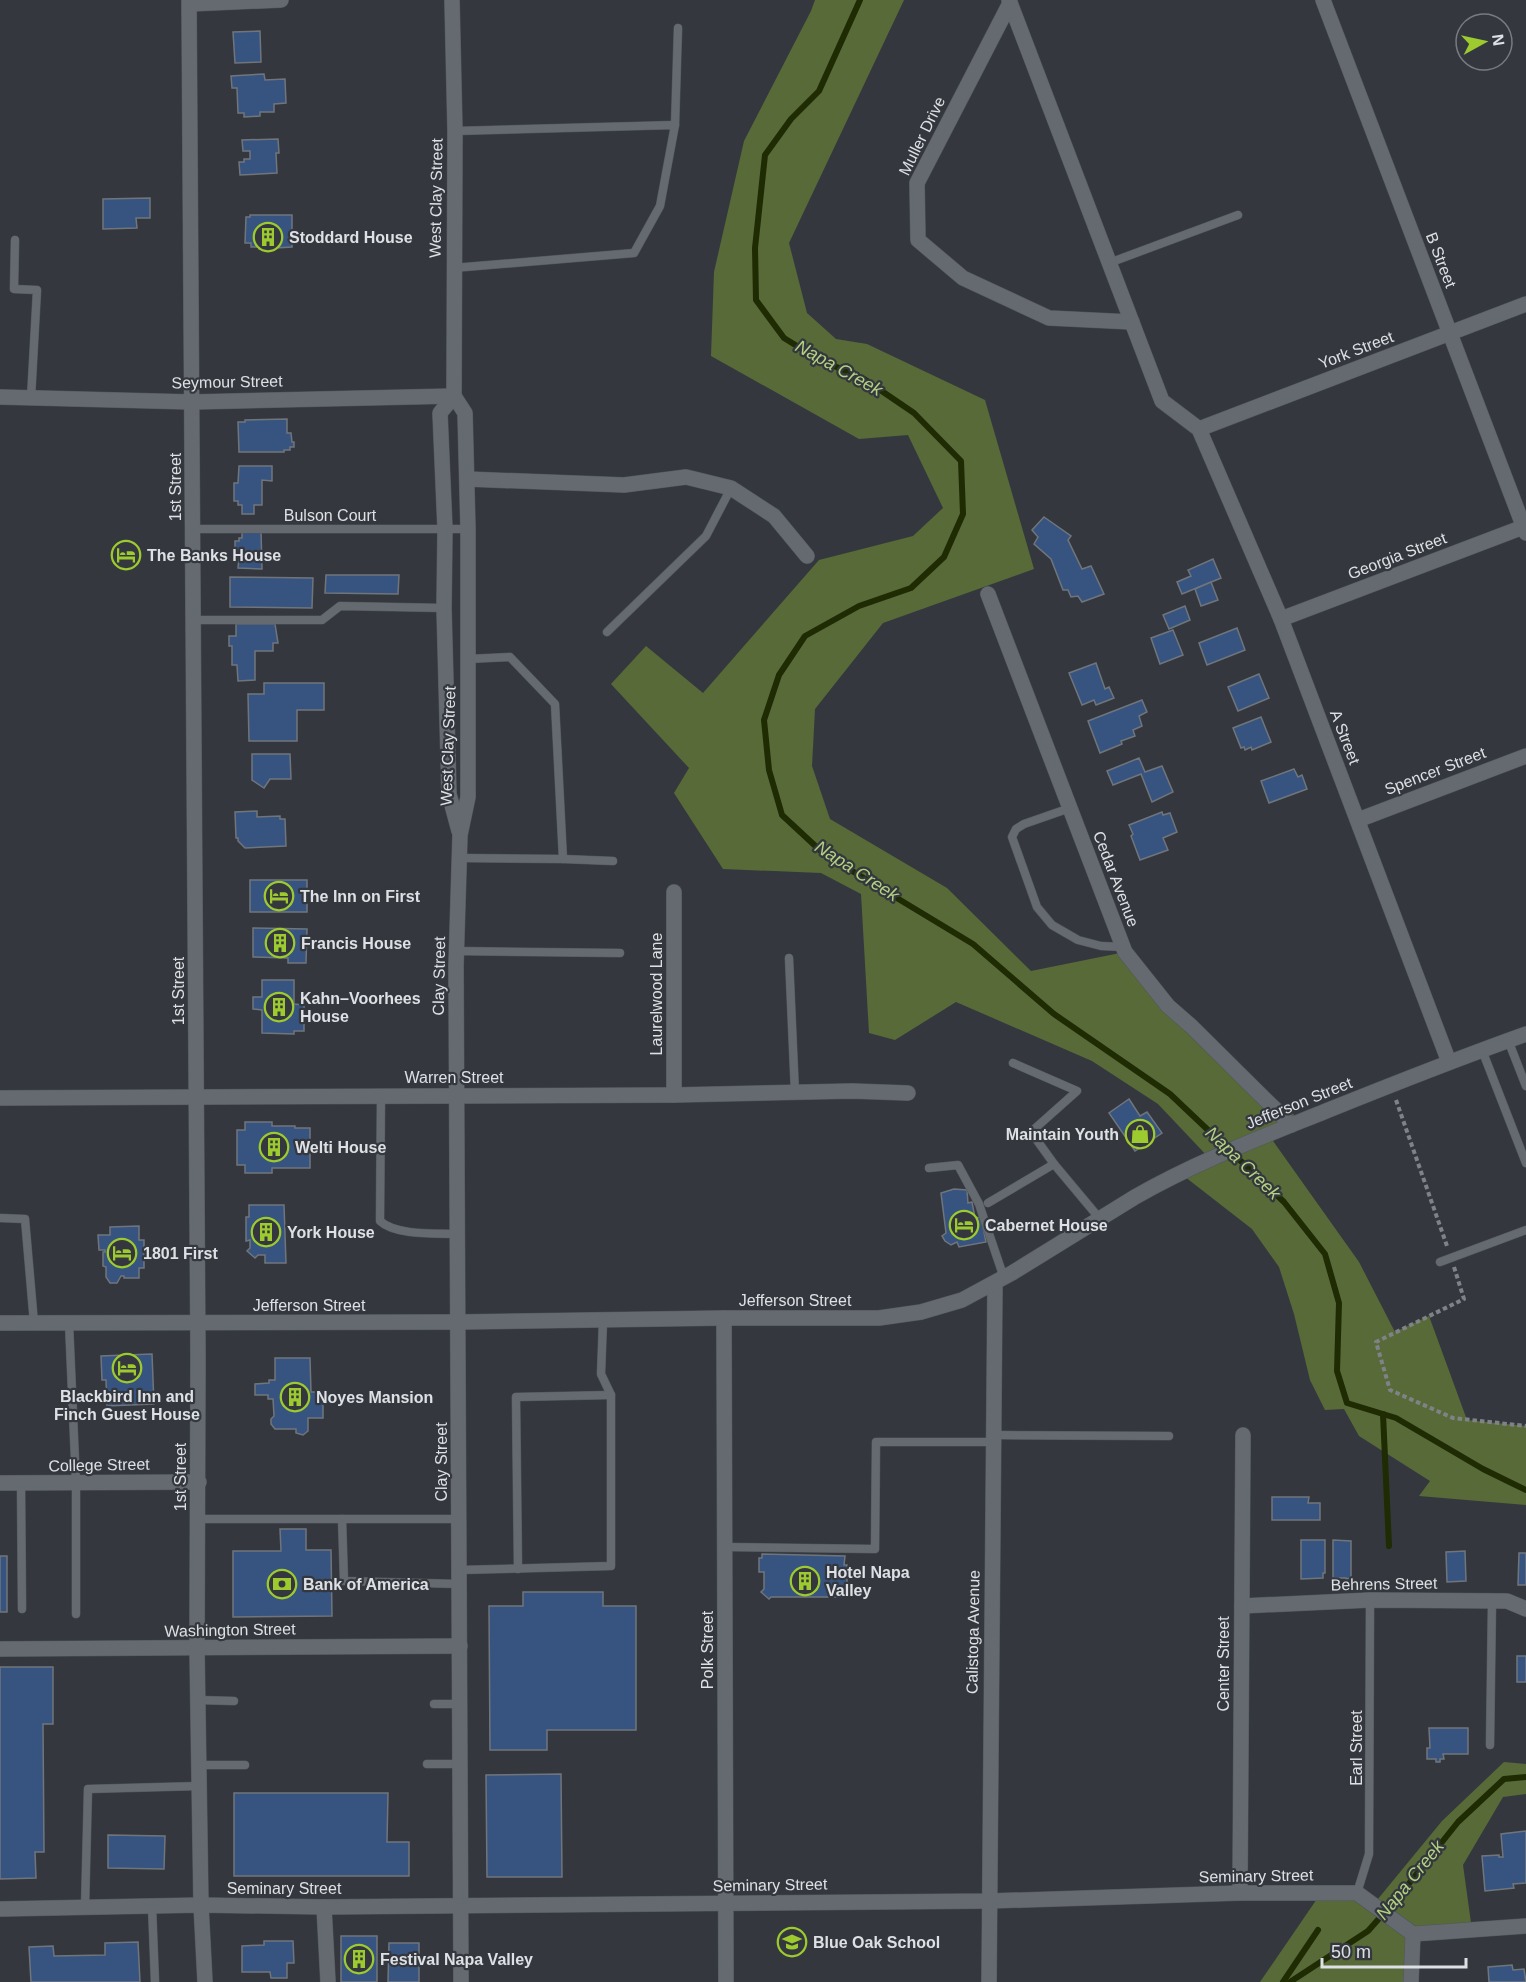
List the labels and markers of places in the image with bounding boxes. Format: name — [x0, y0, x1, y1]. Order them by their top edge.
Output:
building icon: Stoddard House — [252, 221, 284, 253]
place label: Stoddard House — [289, 229, 413, 246]
hotel icon: The Banks House — [110, 539, 142, 571]
place label: The Banks House — [147, 547, 281, 564]
hotel icon: The Inn on First — [263, 880, 295, 912]
place label: The Inn on First — [300, 888, 421, 905]
building icon: Francis House — [264, 927, 296, 959]
place label: Francis House — [301, 935, 411, 952]
place label: Kahn–Voorhees House — [300, 990, 421, 1025]
building icon: Kahn–Voorhees House — [263, 991, 295, 1023]
shop icon: Maintain Youth — [1124, 1118, 1156, 1150]
place label: Maintain Youth — [1006, 1126, 1119, 1143]
building icon: Welti House — [258, 1131, 290, 1163]
place label: Welti House — [295, 1139, 386, 1156]
hotel icon: Cabernet House — [948, 1209, 980, 1241]
building icon: York House — [250, 1216, 282, 1248]
place label: Cabernet House — [985, 1217, 1108, 1234]
place label: York House — [287, 1224, 375, 1241]
hotel icon: 1801 First — [106, 1237, 138, 1269]
place label: 1801 First — [143, 1245, 218, 1262]
hotel icon: Blackbird Inn and Finch Guest House — [111, 1352, 143, 1384]
building icon: Noyes Mansion — [279, 1381, 311, 1413]
place label: Blackbird Inn and Finch Guest House — [54, 1388, 200, 1423]
place label: Noyes Mansion — [316, 1389, 433, 1406]
place label: Hotel Napa Valley — [826, 1564, 910, 1599]
building icon: Hotel Napa Valley — [789, 1565, 821, 1597]
bank icon: Bank of America — [266, 1568, 298, 1600]
place label: Bank of America — [303, 1576, 429, 1593]
school or university icon: Blue Oak School — [776, 1926, 808, 1958]
place label: Blue Oak School — [813, 1934, 940, 1951]
building icon: Festival Napa Valley — [343, 1943, 375, 1975]
place label: Festival Napa Valley — [380, 1951, 533, 1968]

